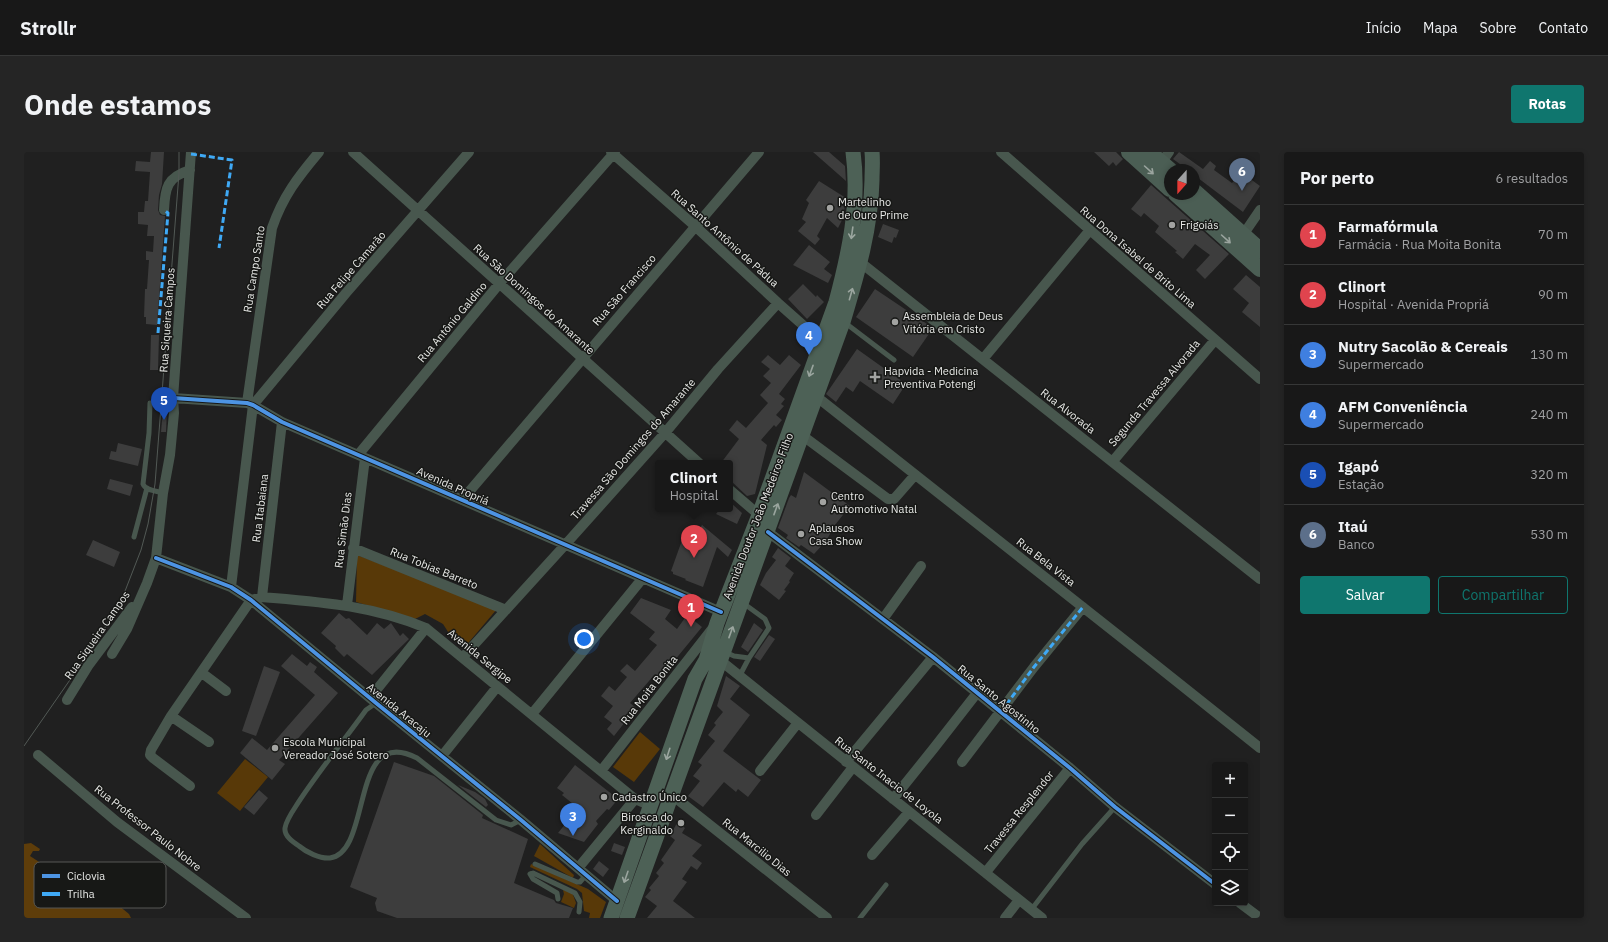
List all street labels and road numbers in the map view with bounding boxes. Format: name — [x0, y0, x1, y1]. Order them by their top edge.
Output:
street label: Rua Santo Antônio de Pádua — [668, 186, 782, 290]
street label: Rua Dona Isabel de Brito Lima — [1077, 203, 1199, 311]
street label: Rua Campo Santo — [240, 225, 268, 313]
street label: Rua Felipe Camarão — [313, 228, 389, 312]
street label: Rua São Domingos do Amarante — [470, 241, 598, 357]
street label: Rua São Francisco — [589, 251, 659, 329]
street label: Rua Siqueira Campos — [156, 267, 178, 373]
street label: Rua Antônio Galdino — [414, 279, 490, 365]
street label: Segunda Travessa Alvorada — [1105, 337, 1203, 449]
street label: Travessa São Domingos do Amarante — [568, 375, 698, 523]
street label: Rua Alvorada — [1038, 385, 1098, 437]
street label: Avenida Doutor João Medeiros Filho — [720, 431, 796, 601]
street label: Avenida Propriá — [415, 464, 491, 508]
street label: Rua Itabaiana — [249, 473, 271, 543]
street label: Rua Simão Dias — [331, 491, 355, 569]
street label: Rua Bela Vista — [1014, 535, 1078, 589]
street label: Rua Tobias Barreto — [388, 544, 480, 592]
street label: Rua Siqueira Campos — [61, 588, 133, 682]
street label: Avenida Sergipe — [445, 626, 515, 686]
street label: Rua Moita Bonita — [618, 652, 680, 727]
street label: Rua Santo Agostinho — [955, 661, 1043, 737]
street label: Avenida Aracaju — [364, 680, 434, 740]
street label: Rua Santo Inacio de Loyola — [832, 733, 946, 827]
street label: Travessa Resplendor — [981, 768, 1057, 856]
street label: Rua Professor Paulo Nobre — [92, 782, 204, 874]
street label: Rua Marcilio Dias — [720, 815, 794, 879]

